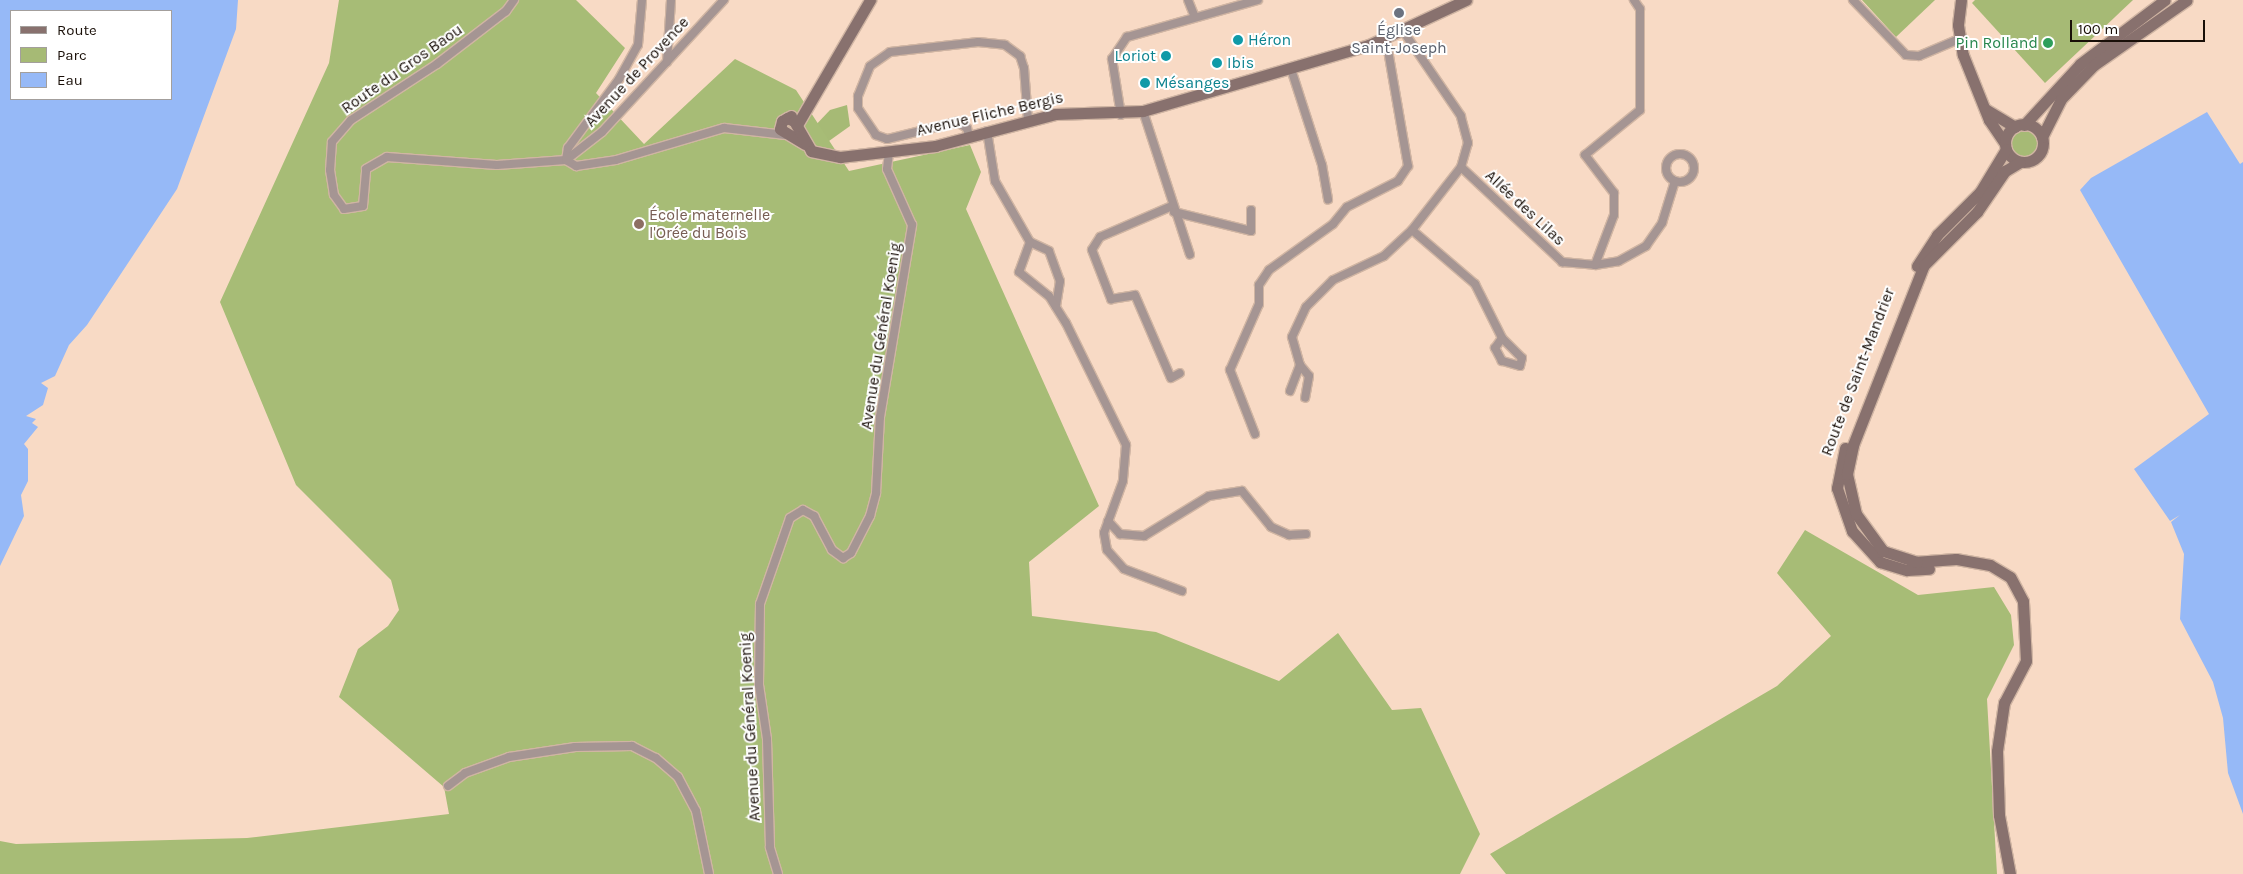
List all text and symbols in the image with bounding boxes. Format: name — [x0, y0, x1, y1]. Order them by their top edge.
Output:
marker: Église Saint-Joseph — [1393, 7, 1405, 19]
legend — [10, 10, 172, 100]
scale bar — [2073, 10, 2208, 42]
street label: Avenue de Provence — [581, 13, 693, 131]
street label: Route du Gros Baou — [338, 20, 466, 118]
place label: Église Saint-Joseph — [1351, 20, 1447, 58]
text: 100 m — [2078, 20, 2118, 38]
text: Route — [57, 21, 97, 39]
place label: Héron — [1248, 30, 1291, 50]
place label: Pin Rolland — [1955, 33, 2038, 53]
marker: Héron — [1232, 34, 1244, 46]
marker: Pin Rolland — [2042, 37, 2054, 49]
text: Parc — [57, 46, 87, 64]
place label: Loriot — [1114, 46, 1156, 66]
marker: Loriot — [1160, 50, 1172, 62]
place label: Ibis — [1227, 53, 1254, 73]
marker: Ibis — [1211, 57, 1223, 69]
text: Eau — [57, 71, 83, 89]
place label: Mésanges — [1155, 73, 1229, 93]
marker: Mésanges — [1139, 77, 1151, 89]
street label: Avenue Fliche Bergis — [915, 88, 1065, 140]
street label: Allée des Lilas — [1481, 166, 1569, 250]
place label: École maternelle l'Orée du Bois — [649, 205, 770, 243]
marker: École maternelle l'Orée du Bois — [633, 218, 645, 230]
street label: Avenue du Général Koenig — [857, 241, 905, 431]
street label: Route de Saint-Mandrier — [1817, 285, 1899, 459]
street label: Avenue du Général Koenig — [735, 632, 765, 822]

